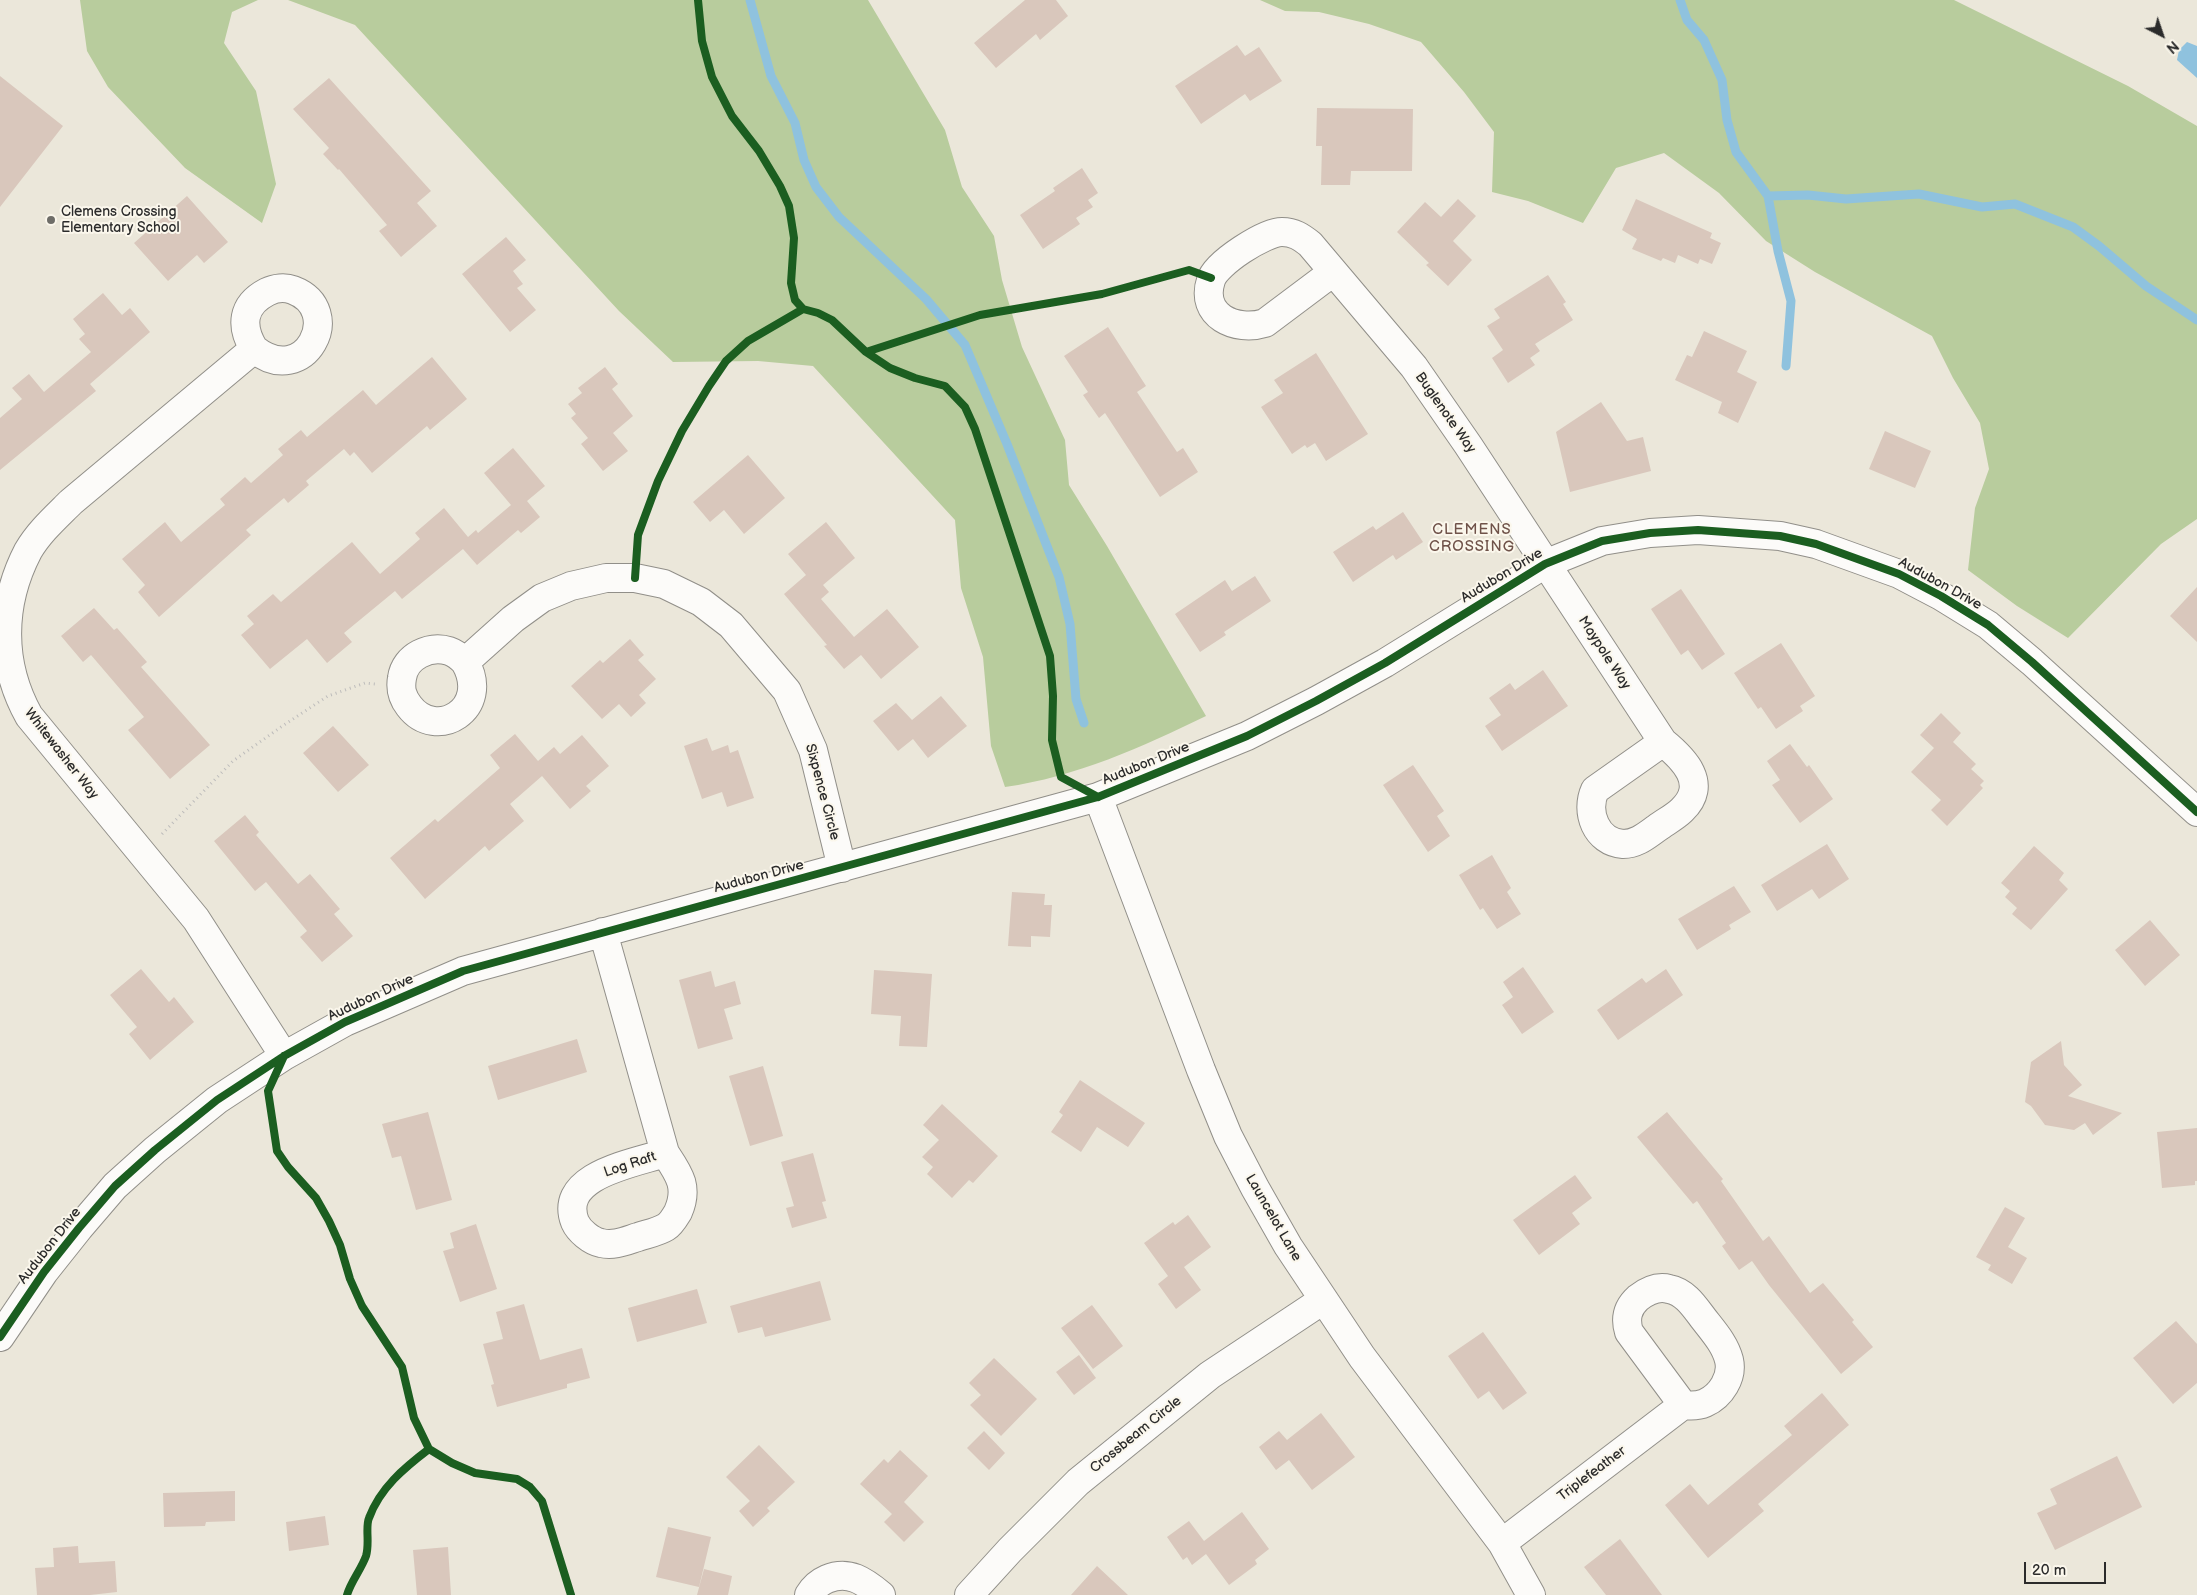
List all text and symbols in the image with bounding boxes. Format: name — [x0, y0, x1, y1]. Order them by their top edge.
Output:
north arrow — [2137, 10, 2187, 60]
text: N — [2163, 37, 2182, 57]
place label: Clemens Crossing Elementary School — [61, 204, 180, 236]
marker: Clemens Crossing Elementary School — [45, 214, 57, 226]
street label: Buglenote Way — [1411, 369, 1479, 457]
district label: CLEMENS CROSSING — [1428, 521, 1516, 556]
street label: Audubon Drive — [1458, 545, 1546, 607]
street label: Audubon Drive — [1895, 554, 1985, 614]
street label: Maypole Way — [1574, 613, 1634, 693]
street label: Whitewasher Way — [20, 705, 102, 803]
street label: Audubon Drive — [1100, 739, 1192, 789]
street label: Sixpence Circle — [801, 742, 843, 842]
street label: Audubon Drive — [712, 857, 806, 897]
street label: Audubon Drive — [326, 971, 416, 1025]
street label: Log Raft — [602, 1149, 658, 1181]
street label: Launcelot Lane — [1241, 1172, 1305, 1264]
street label: Audubon Drive — [15, 1204, 85, 1288]
street label: Crossbeam Circle — [1087, 1393, 1185, 1477]
street label: Triplefeather — [1555, 1443, 1629, 1505]
scale bar — [2027, 1552, 2110, 1584]
text: 20 m — [2032, 1561, 2066, 1580]

